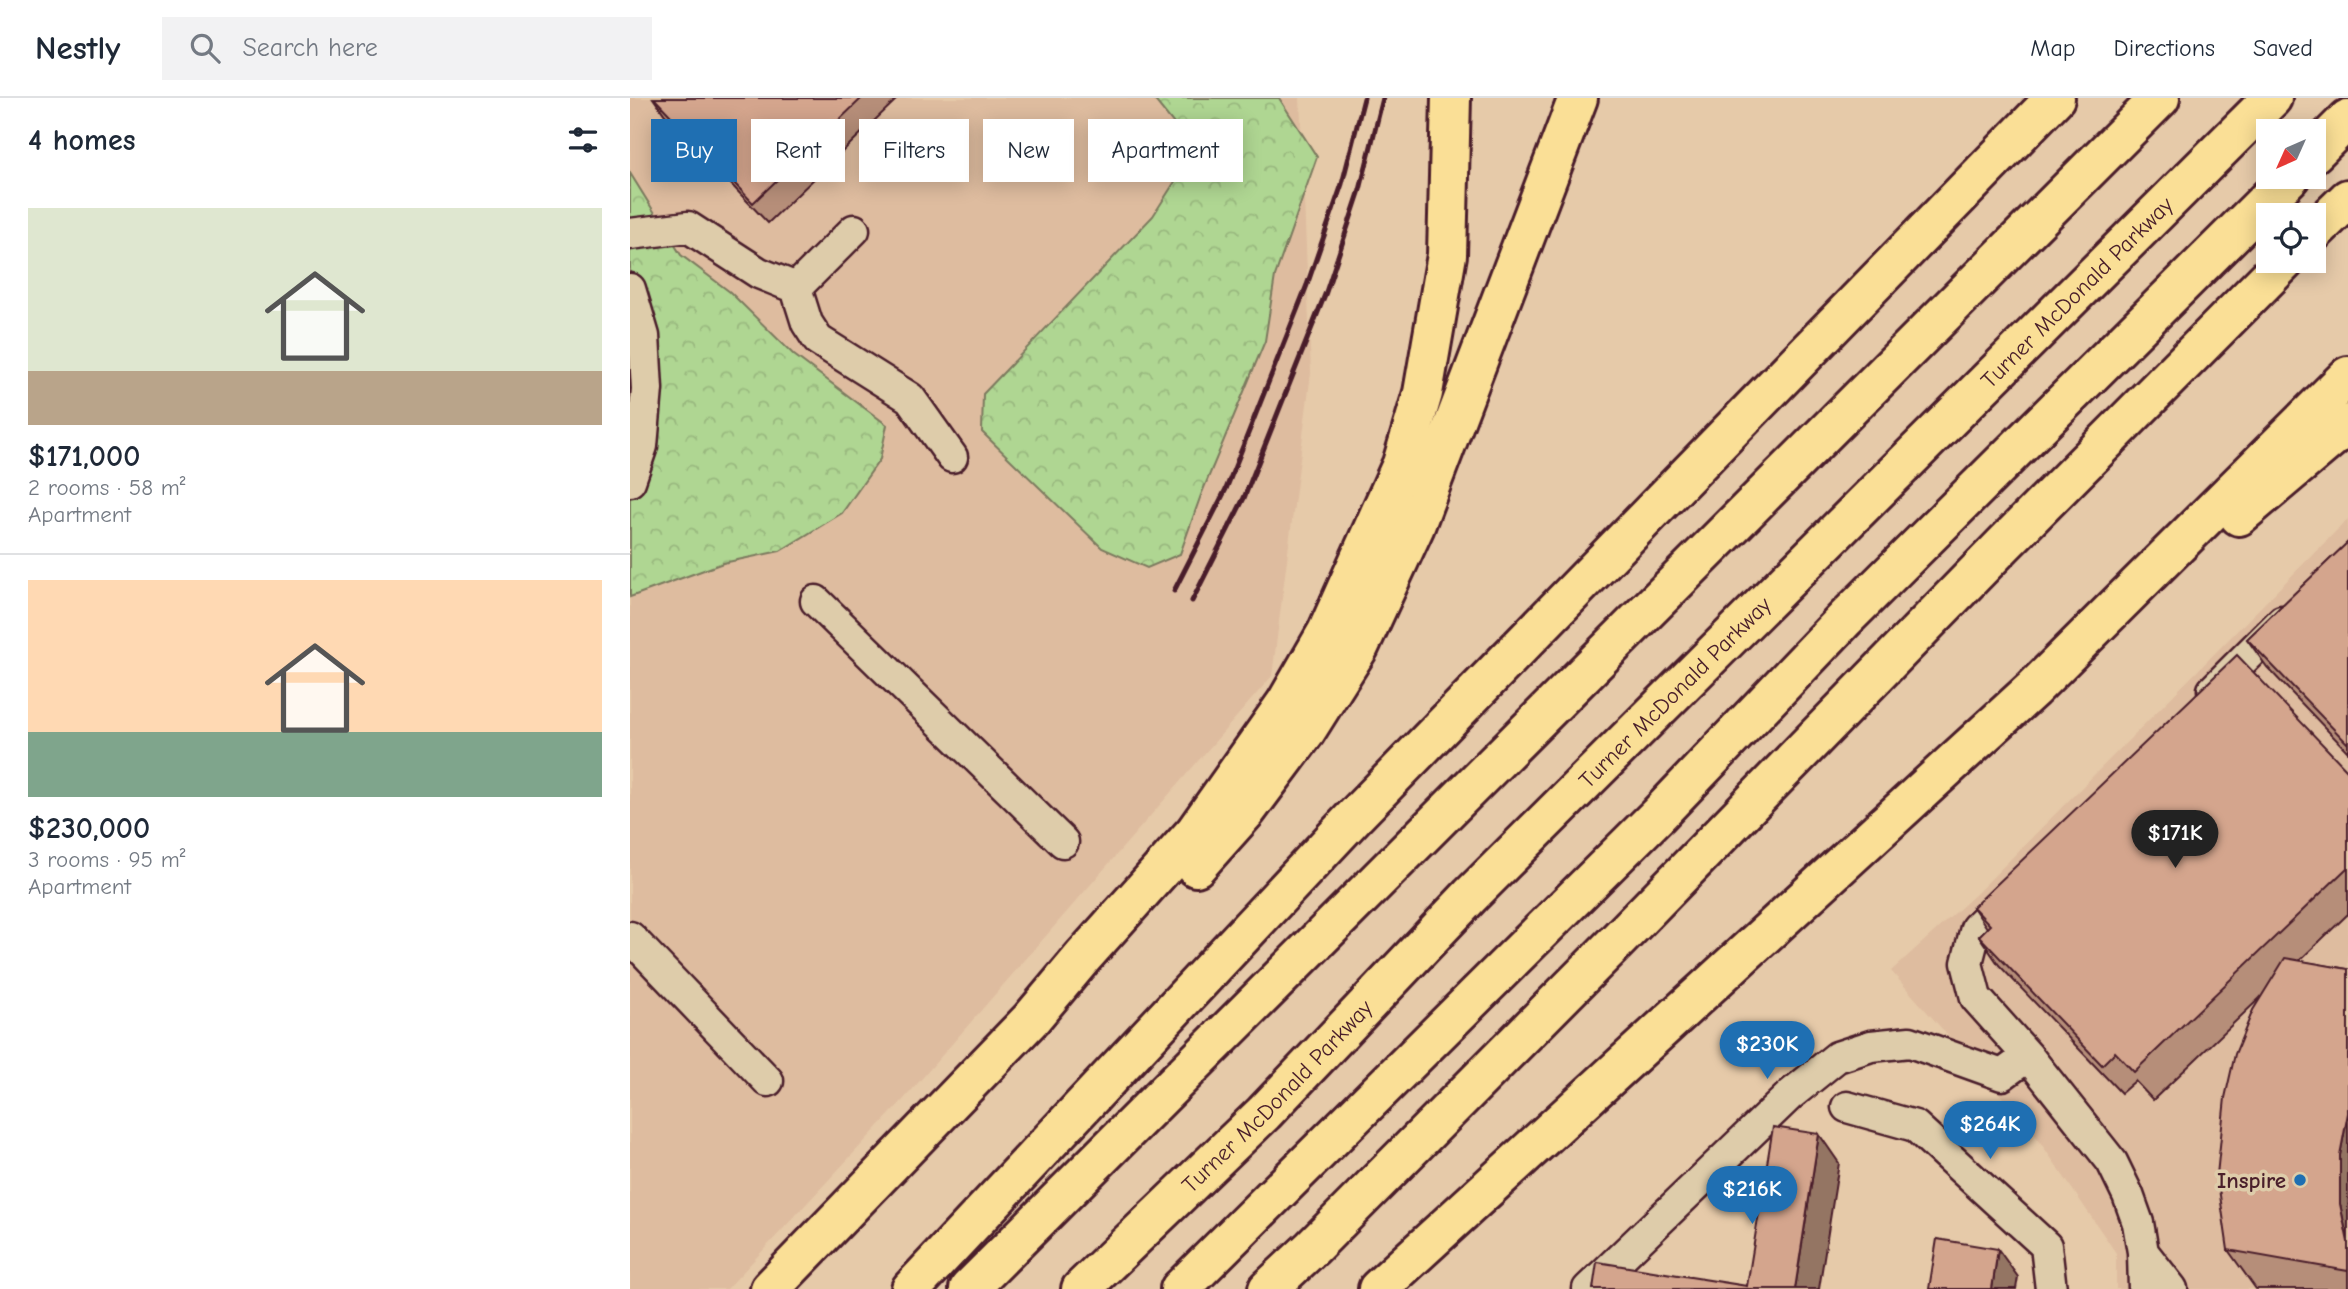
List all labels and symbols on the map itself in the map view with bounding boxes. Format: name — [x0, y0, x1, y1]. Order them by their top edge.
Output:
north arrow — [2256, 119, 2326, 189]
street label: Turner McDonald Parkway — [1975, 191, 2179, 394]
street label: Turner McDonald Parkway — [1573, 591, 1777, 794]
pin: $171K — [2126, 810, 2224, 870]
street label: Turner McDonald Parkway — [1176, 994, 1379, 1199]
pin: $230K — [1718, 1021, 1816, 1081]
pin: $264K — [1941, 1102, 2039, 1161]
pin: $216K — [1703, 1166, 1801, 1226]
place label: Inspire — [2217, 1167, 2286, 1194]
marker: Inspire — [2292, 1172, 2308, 1188]

